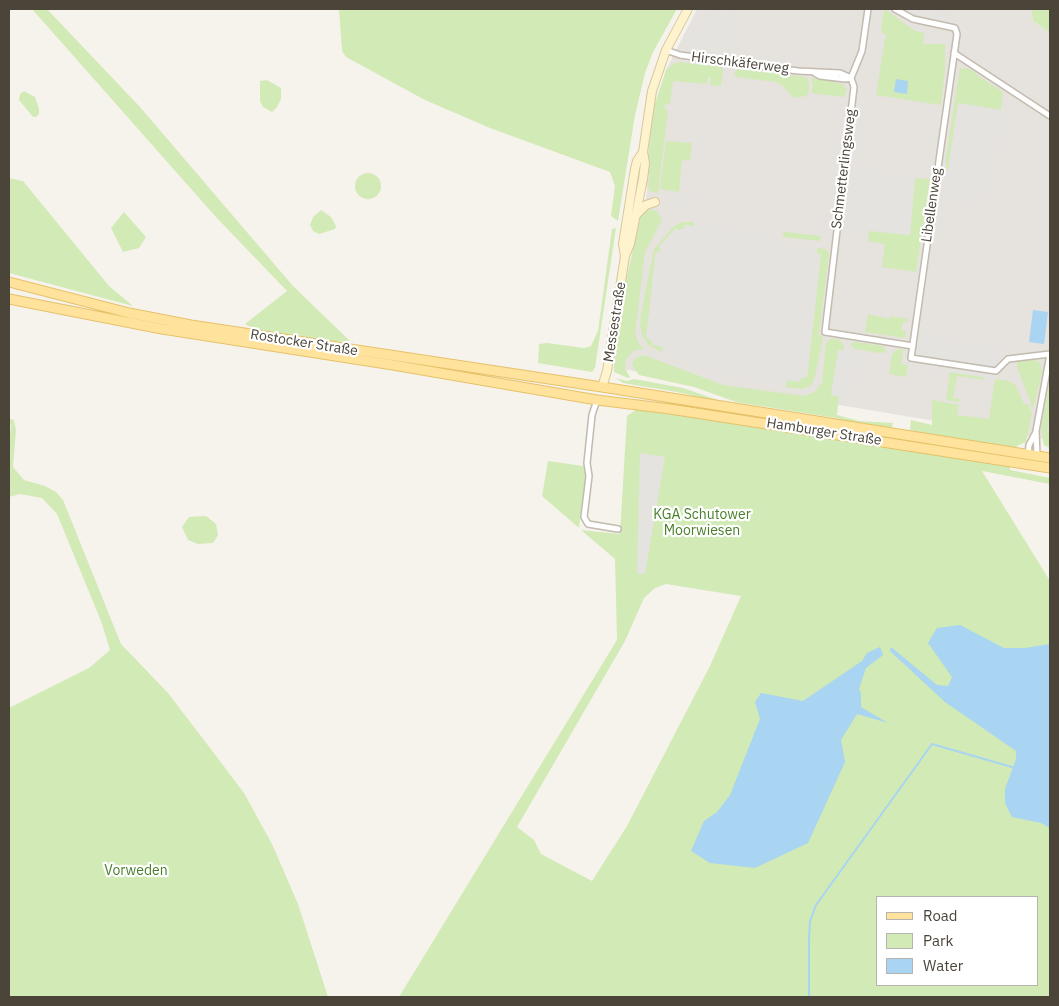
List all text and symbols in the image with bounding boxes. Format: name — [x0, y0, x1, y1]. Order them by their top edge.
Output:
street label: Hirschkäferweg — [690, 49, 790, 77]
street label: Schmetterlingsweg — [828, 108, 860, 230]
street label: Libellenweg — [918, 167, 946, 243]
street label: Messestraße — [600, 281, 630, 363]
street label: Rostocker Straße — [249, 326, 359, 360]
street label: Hamburger Straße — [765, 415, 883, 449]
park label: KGA Schutower Moorwiesen — [653, 507, 751, 540]
park label: Vorweden — [104, 863, 168, 879]
legend — [876, 896, 1039, 986]
text: Road — [923, 906, 958, 925]
text: Park — [923, 931, 953, 950]
text: Water — [923, 956, 963, 975]

